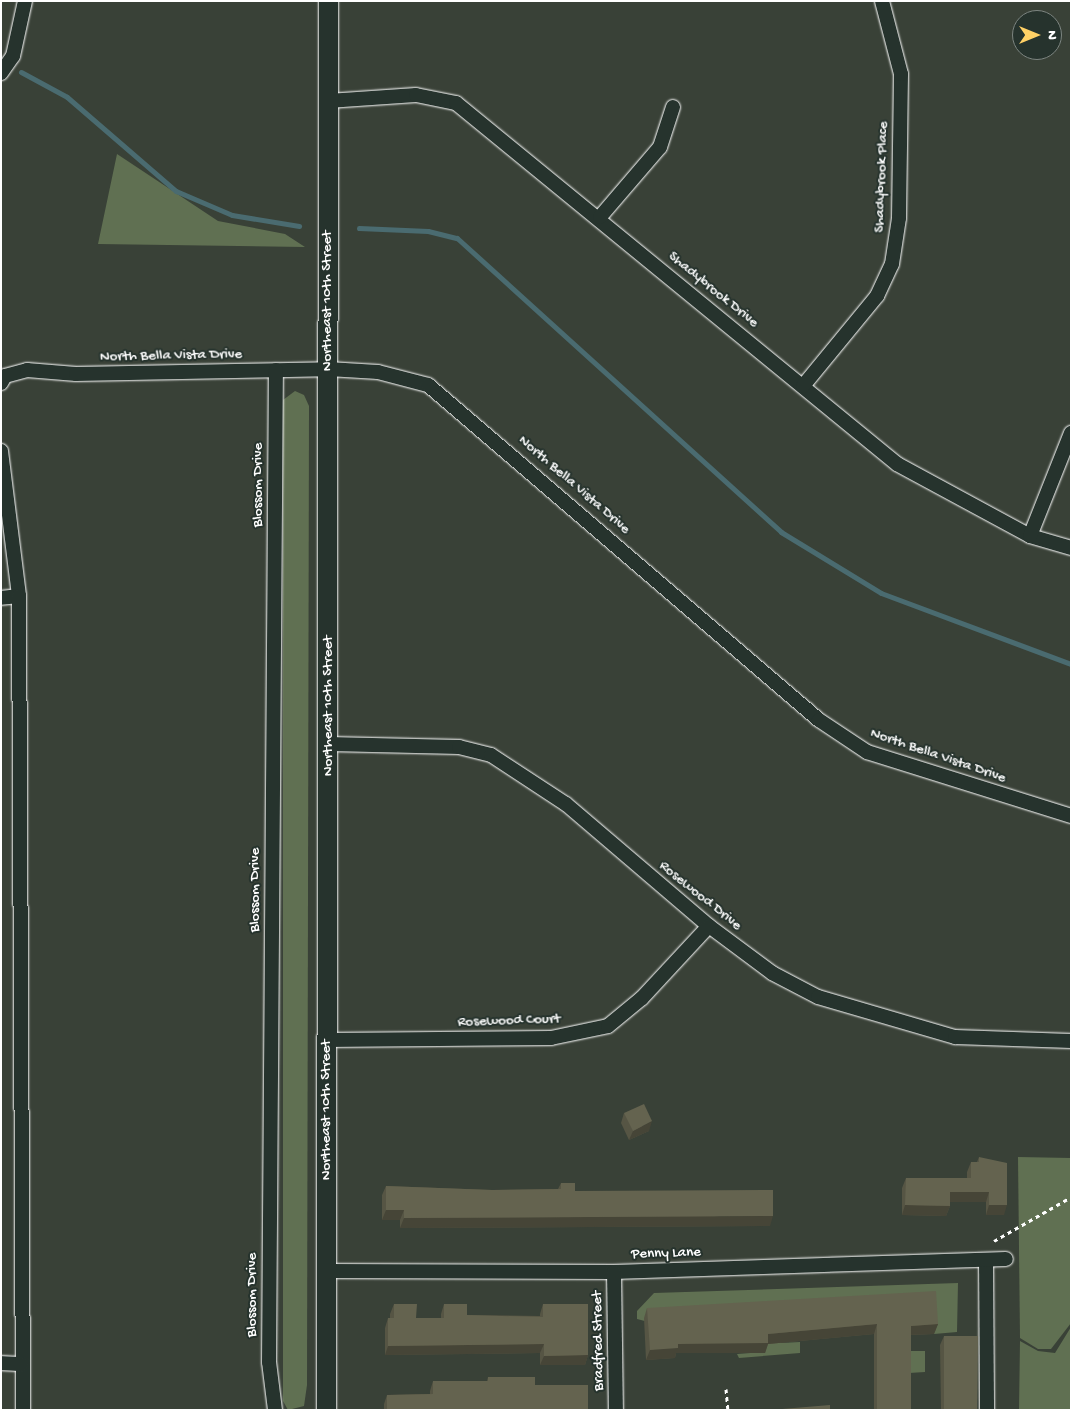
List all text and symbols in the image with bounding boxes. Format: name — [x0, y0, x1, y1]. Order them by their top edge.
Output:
north arrow — [1012, 10, 1062, 60]
text: N — [1043, 30, 1060, 40]
street label: Shadybrook Place — [871, 121, 893, 233]
street label: Northeast 10th Street — [319, 231, 337, 371]
street label: Shadybrook Drive — [664, 248, 762, 332]
street label: North Bella Vista Drive — [100, 346, 242, 366]
street label: North Bella Vista Drive — [514, 432, 634, 538]
street label: Blossom Drive — [250, 443, 268, 527]
street label: Northeast 10th Street — [320, 636, 338, 776]
street label: North Bella Vista Drive — [868, 724, 1008, 788]
street label: Blossom Drive — [247, 848, 265, 932]
street label: Rosewood Drive — [655, 857, 745, 935]
street label: Rosewood Court — [457, 1010, 561, 1032]
street label: Northeast 10th Street — [318, 1040, 336, 1180]
street label: Penny Lane — [631, 1244, 701, 1264]
street label: Blossom Drive — [244, 1253, 262, 1337]
street label: Bradfred Street — [589, 1291, 609, 1391]

